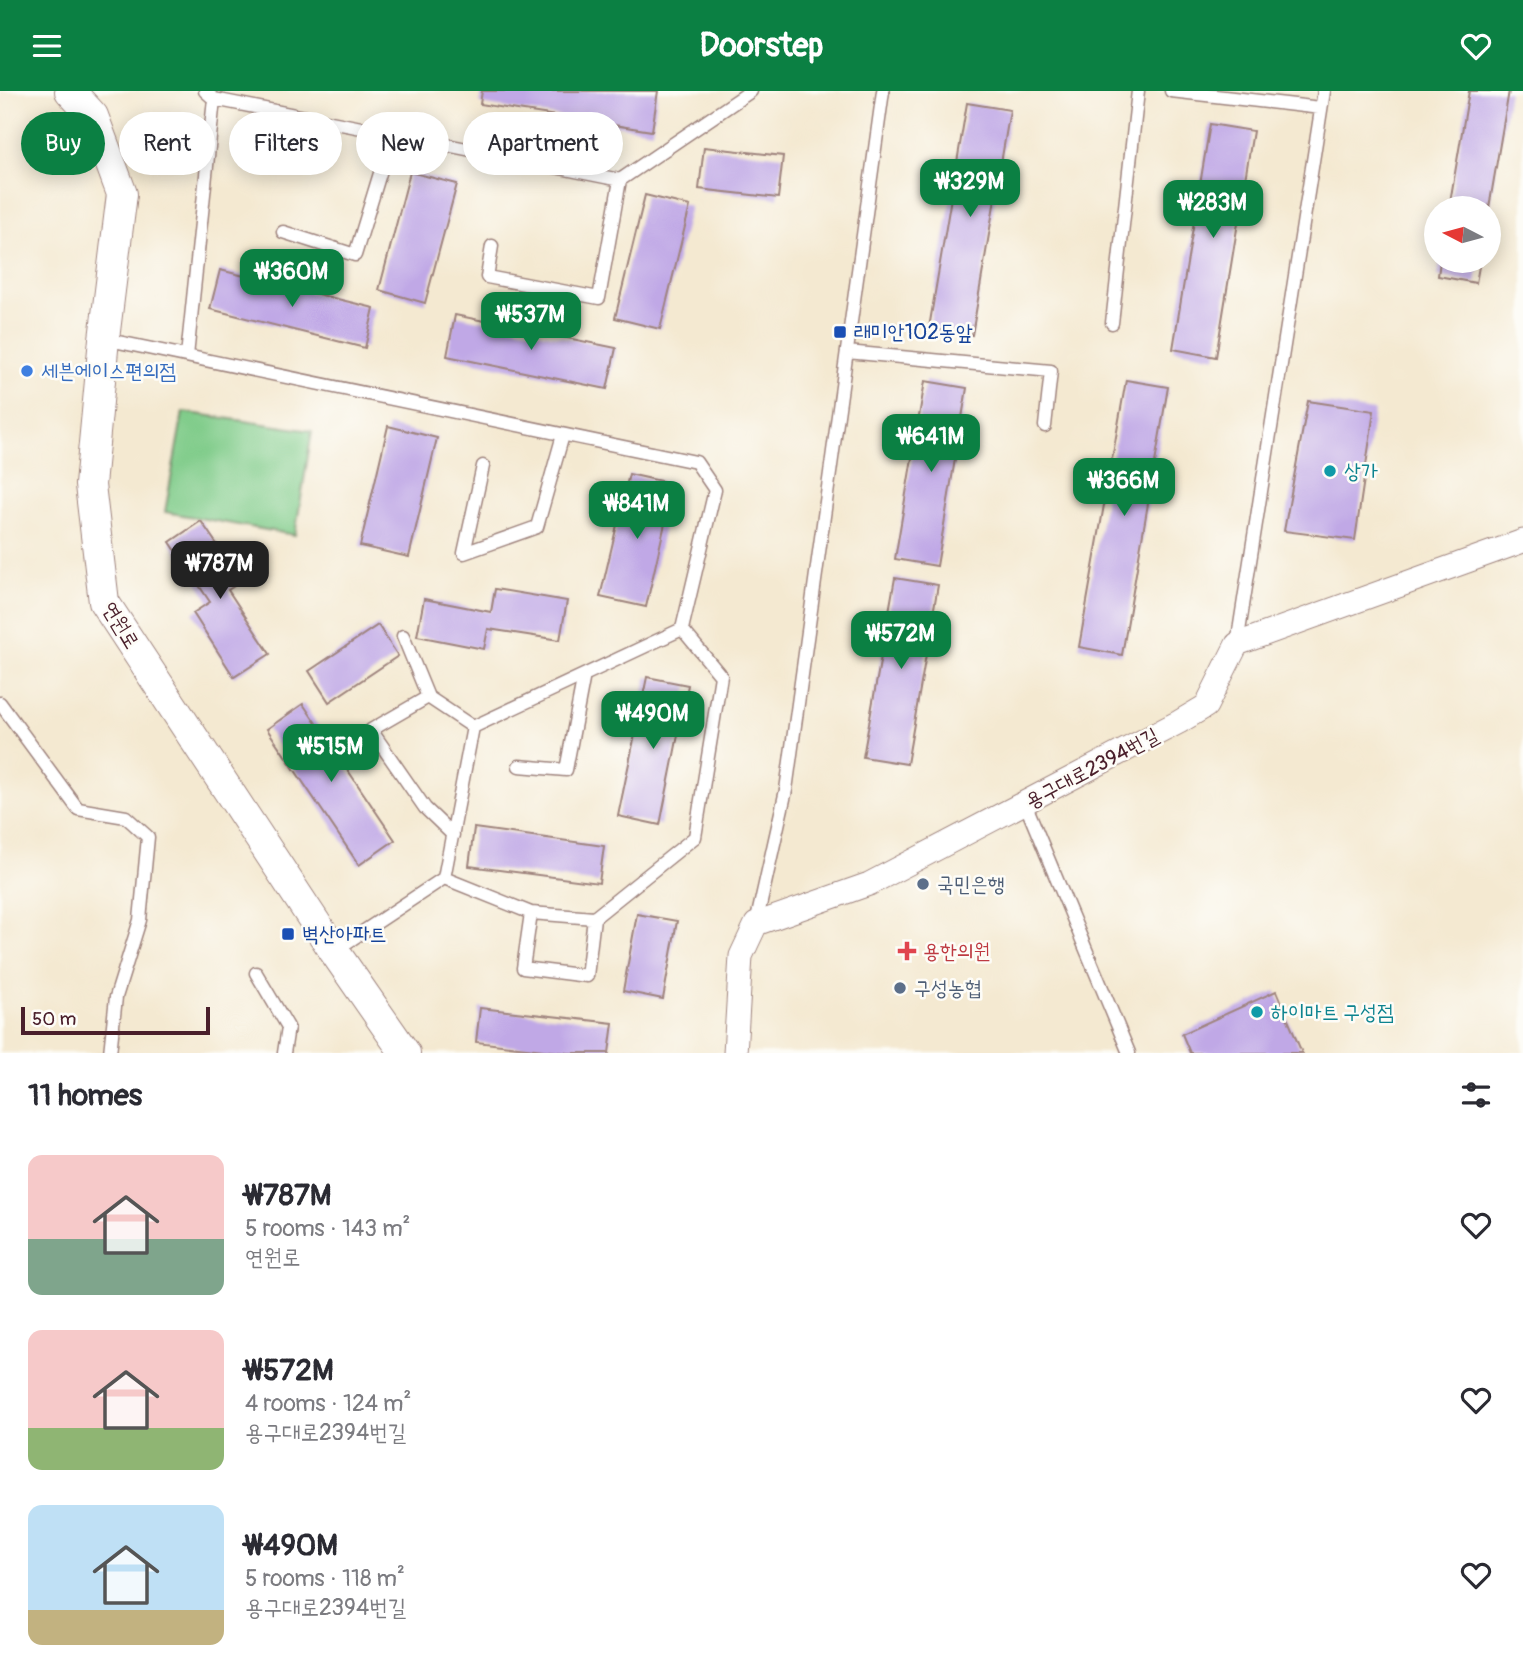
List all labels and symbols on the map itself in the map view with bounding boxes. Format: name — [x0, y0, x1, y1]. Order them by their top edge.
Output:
pin: ₩329M — [921, 159, 1019, 219]
pin: ₩283M — [1164, 181, 1262, 240]
north arrow — [1424, 196, 1502, 273]
pin: ₩360M — [243, 249, 341, 309]
pin: ₩537M — [482, 293, 580, 352]
place label: 래미안102동앞 — [854, 319, 973, 346]
marker: 래미안102동앞 — [832, 324, 848, 340]
place label: 세븐에이스편의점 — [41, 358, 176, 385]
marker: 세븐에이스편의점 — [19, 363, 35, 379]
pin: ₩641M — [882, 415, 980, 474]
place label: 상가 — [1344, 458, 1378, 485]
pin: ₩366M — [1075, 459, 1173, 518]
marker: 상가 — [1322, 463, 1338, 479]
pin: ₩841M — [588, 482, 686, 541]
pin: ₩787M — [171, 541, 269, 601]
street label: 연원로 — [96, 597, 145, 654]
pin: ₩572M — [852, 611, 950, 671]
pin: ₩490M — [604, 691, 702, 751]
street label: 용구대로2394번길 — [1021, 722, 1164, 815]
pin: ₩515M — [282, 725, 380, 784]
place label: 국민은행 — [937, 871, 1005, 898]
marker: 국민은행 — [915, 876, 931, 892]
place label: 벽산아파트 — [302, 921, 387, 948]
marker: 벽산아파트 — [280, 926, 296, 942]
place label: 용한의원 — [923, 938, 991, 965]
marker: 용한의원 — [897, 941, 917, 961]
place label: 구성농협 — [914, 975, 982, 1002]
marker: 구성농협 — [892, 980, 908, 996]
place label: 하이마트 구성점 — [1271, 999, 1394, 1026]
scale bar — [21, 1004, 210, 1036]
marker: 하이마트 구성점 — [1249, 1004, 1265, 1020]

